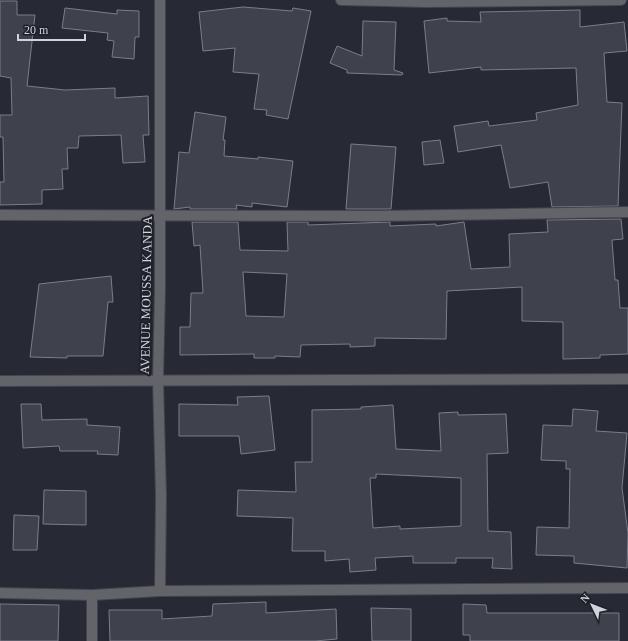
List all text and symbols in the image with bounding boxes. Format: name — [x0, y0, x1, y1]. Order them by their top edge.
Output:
scale bar — [18, 16, 85, 42]
text: 20 m — [24, 23, 49, 37]
street label: AVENUE MOUSSA KANDA — [137, 215, 155, 374]
north arrow — [572, 585, 612, 625]
text: N — [578, 591, 592, 605]

